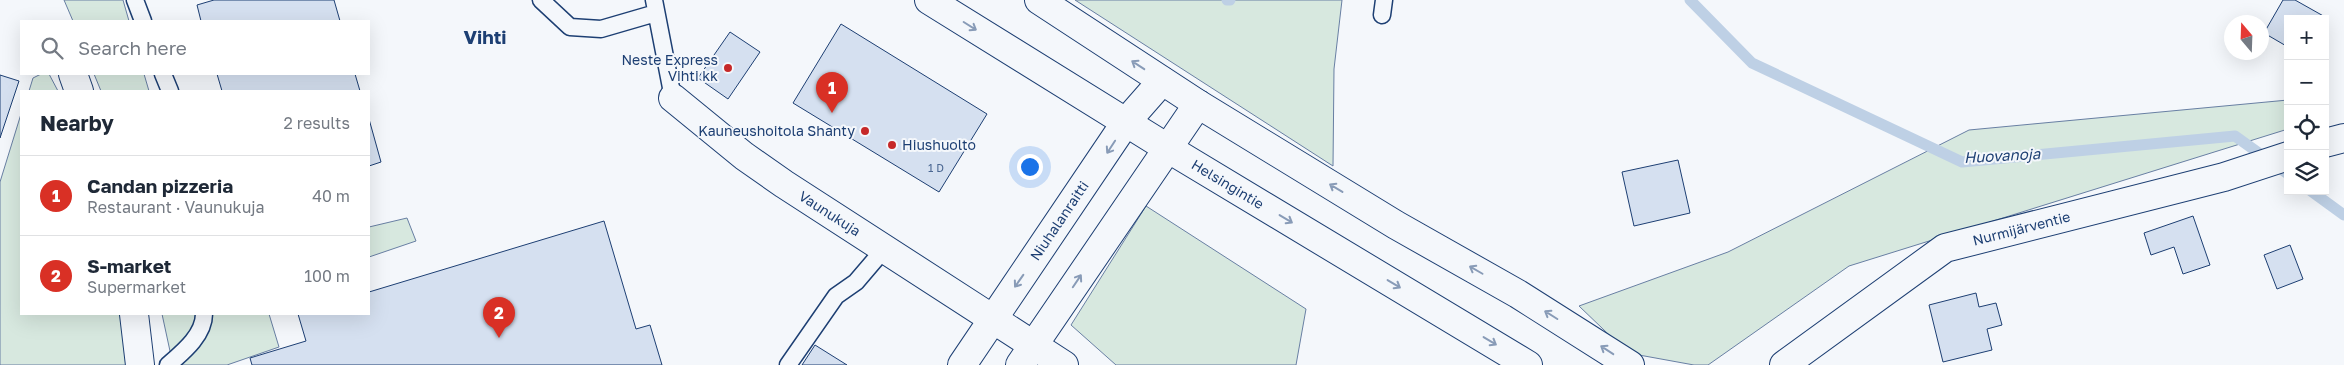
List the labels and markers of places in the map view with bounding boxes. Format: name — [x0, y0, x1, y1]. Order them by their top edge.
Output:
place label: Neste Express Vihti kk — [621, 51, 718, 84]
marker: Neste Express Vihti kk — [722, 62, 734, 74]
pin: 1 — [816, 72, 848, 113]
place label: Kauneushoitola Shanty — [698, 122, 855, 139]
marker: Kauneushoitola Shanty — [859, 125, 871, 137]
place label: Hiushuolto — [902, 136, 976, 153]
marker: Hiushuolto — [886, 139, 898, 151]
pin: 2 — [483, 297, 515, 338]

